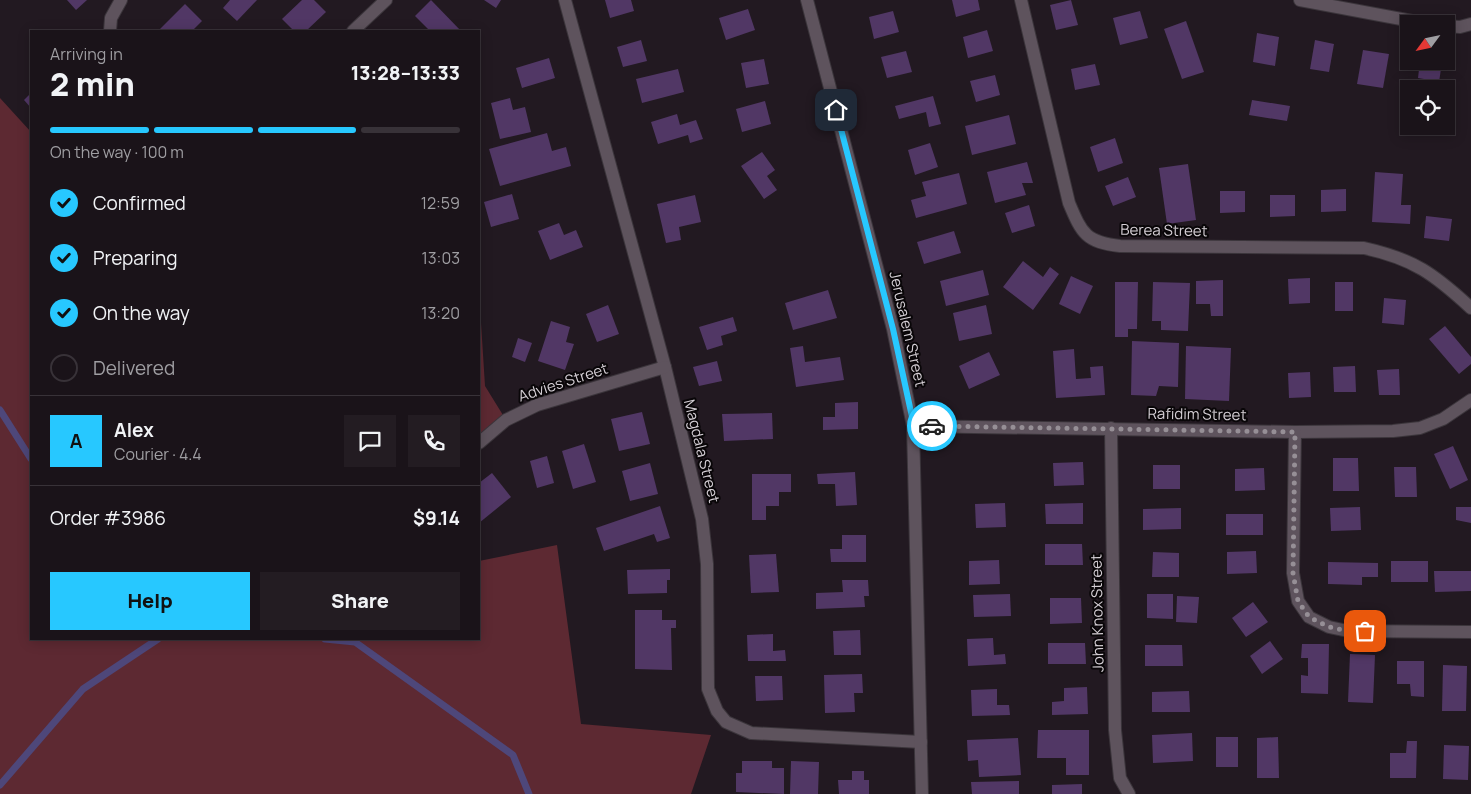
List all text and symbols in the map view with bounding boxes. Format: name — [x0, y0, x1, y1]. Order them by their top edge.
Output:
north arrow — [1400, 15, 1455, 70]
map controls — [1400, 15, 1455, 135]
text: Arriving in — [50, 43, 123, 65]
text: 13:28–13:33 — [351, 60, 460, 86]
text: 2 min — [50, 62, 135, 106]
button: locate — [1400, 80, 1455, 135]
pin — [815, 89, 857, 131]
icon: home — [822, 96, 850, 124]
text: On the way · 100 m — [50, 141, 184, 163]
icon: check — [50, 189, 78, 217]
text: Confirmed — [93, 190, 186, 216]
text: 12:59 — [421, 192, 460, 214]
street label: Berea Street — [1120, 219, 1208, 241]
icon: check — [50, 244, 78, 272]
text: Preparing — [93, 245, 178, 271]
text: 13:03 — [422, 247, 460, 269]
street label: Jerusalem Street — [884, 269, 932, 389]
icon: check — [50, 299, 78, 327]
text: On the way — [93, 300, 190, 326]
text: 13:20 — [421, 302, 460, 324]
text: Delivered — [93, 355, 175, 381]
street label: Advies Street — [515, 358, 611, 406]
street label: Magdala Street — [679, 397, 725, 505]
courier — [907, 401, 957, 451]
street label: Rafidim Street — [1147, 403, 1247, 425]
icon: car — [918, 412, 946, 440]
button: chat — [344, 415, 396, 467]
button: phone — [408, 415, 460, 467]
text: Alex — [114, 417, 154, 443]
text: A — [70, 428, 82, 454]
text: Courier · 4.4 — [114, 443, 202, 465]
text: Order #3986 — [50, 505, 166, 531]
text: $9.14 — [413, 505, 460, 531]
street label: John Knox Street — [1085, 554, 1109, 672]
button: Help — [50, 572, 250, 630]
button: Share — [260, 572, 460, 630]
pin — [1344, 610, 1386, 652]
icon: bag — [1351, 617, 1379, 645]

